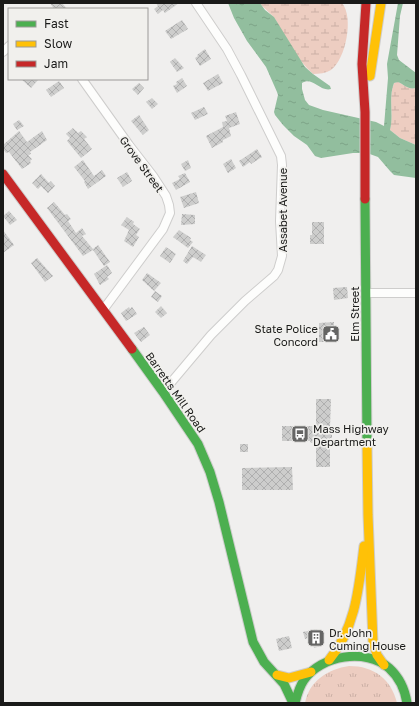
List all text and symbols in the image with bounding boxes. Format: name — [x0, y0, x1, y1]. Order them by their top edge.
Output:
legend — [8, 8, 148, 80]
text: Fast — [44, 16, 69, 31]
text: Slow — [44, 36, 72, 51]
text: Jam — [44, 56, 68, 71]
street label: Grove Street — [117, 134, 167, 194]
street label: Assabet Avenue — [276, 168, 289, 252]
street label: Elm Street — [348, 286, 361, 342]
place label: State Police Concord — [255, 322, 318, 348]
public building icon: State Police Concord — [321, 324, 341, 344]
street label: Barretts Mill Road — [143, 349, 209, 435]
place label: Mass Highway Department — [313, 422, 389, 448]
bus stop icon: Mass Highway Department — [290, 424, 310, 444]
place label: Dr. John Cuming House — [329, 626, 406, 652]
building icon: Dr. John Cuming House — [306, 628, 326, 648]

